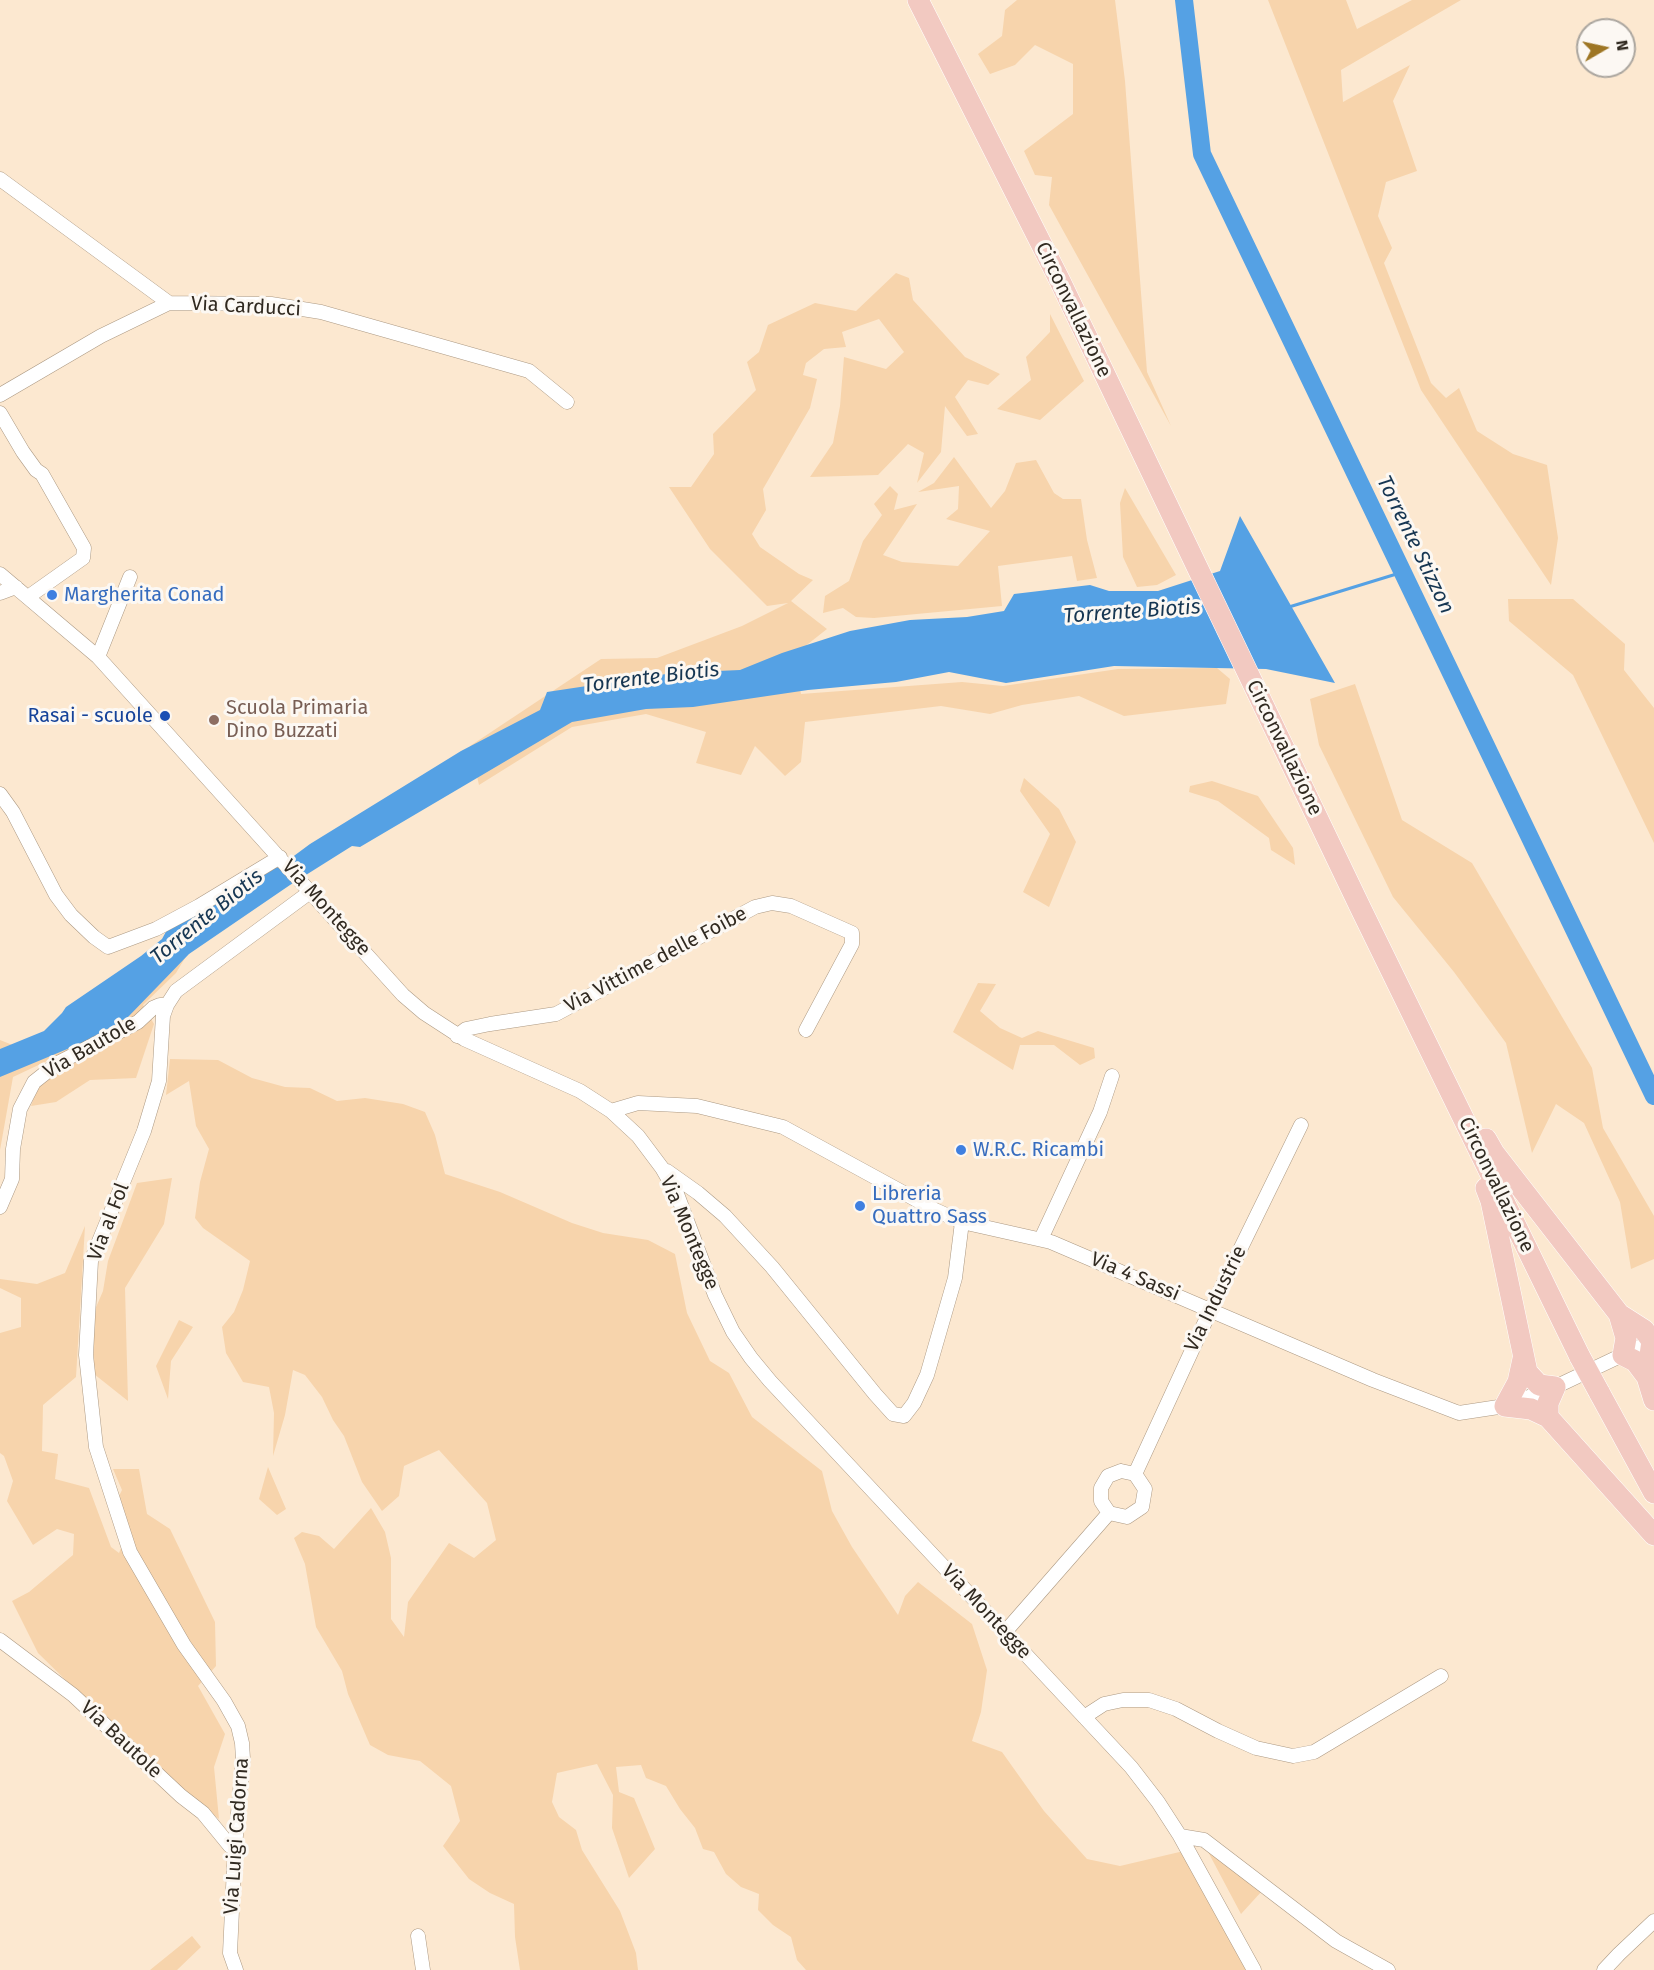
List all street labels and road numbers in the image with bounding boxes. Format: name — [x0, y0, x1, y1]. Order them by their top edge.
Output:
street label: Circonvallazione — [1030, 238, 1116, 382]
street label: Via Carducci — [190, 292, 302, 322]
street label: Circonvallazione — [1241, 676, 1327, 820]
street label: Via Montegge — [277, 855, 375, 961]
street label: Via Vittime delle Foibe — [561, 902, 751, 1018]
street label: Via Bautole — [39, 1012, 141, 1084]
street label: Circonvallazione — [1453, 1113, 1539, 1257]
street label: Via Montegge — [654, 1173, 724, 1293]
street label: Via al Fol — [83, 1180, 135, 1264]
street label: Via Industrie — [1180, 1242, 1252, 1356]
street label: Via 4 Sassi — [1087, 1247, 1183, 1307]
street label: Via Montegge — [936, 1560, 1036, 1664]
street label: Via Bautole — [75, 1696, 167, 1784]
street label: Via Luigi Cadorna — [220, 1757, 254, 1915]

